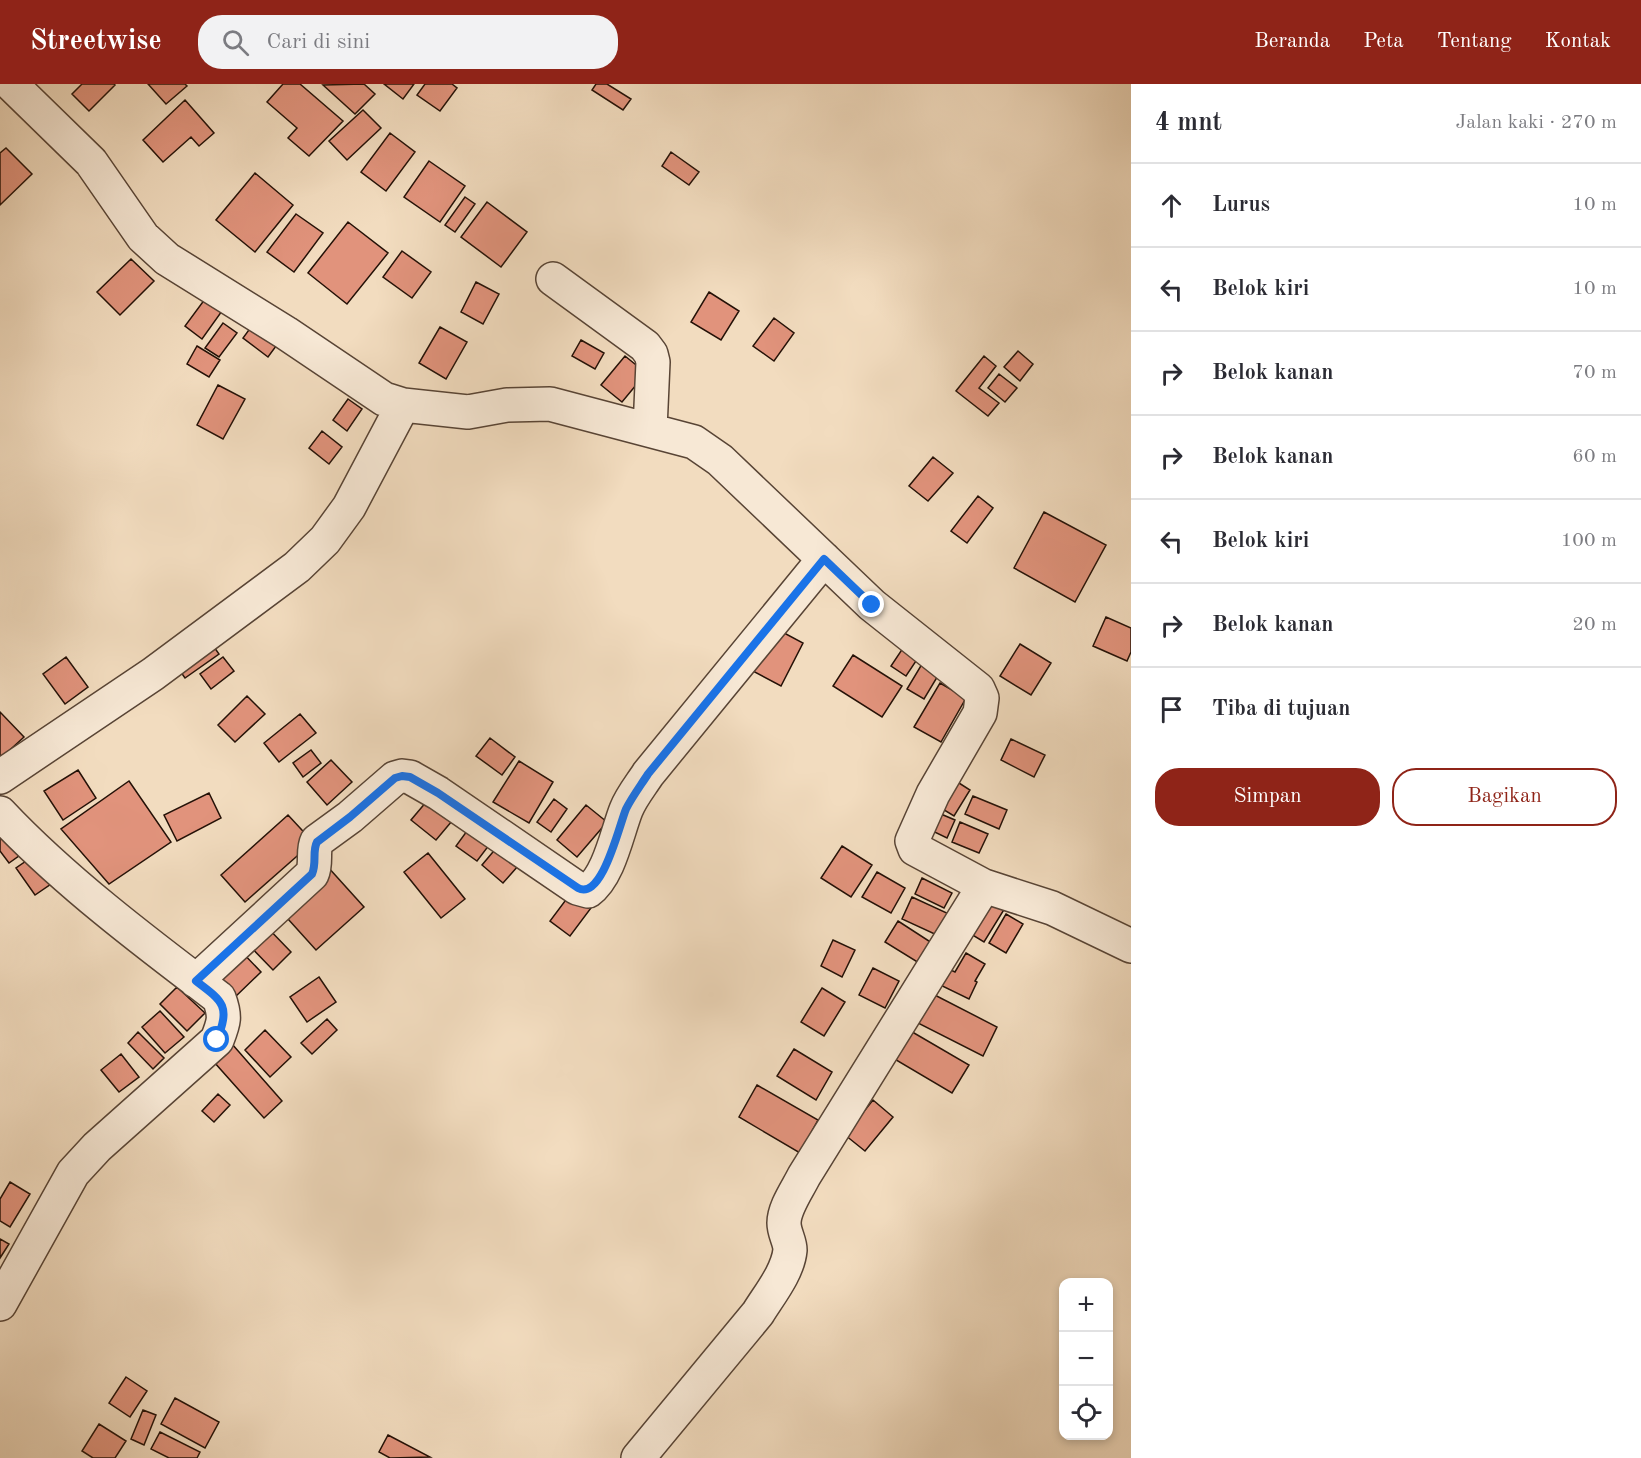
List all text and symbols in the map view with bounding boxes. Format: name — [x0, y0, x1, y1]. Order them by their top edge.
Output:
search box — [198, 15, 618, 69]
icon: search — [219, 26, 252, 59]
text: Streetwise — [30, 28, 162, 56]
text: Cari di sini — [267, 31, 370, 53]
text: Beranda — [1254, 31, 1330, 52]
text: Peta — [1363, 31, 1404, 52]
text: Tentang — [1437, 31, 1512, 52]
text: Kontak — [1545, 31, 1611, 52]
text: 4 mnt — [1155, 110, 1222, 136]
text: Jalan kaki · 270 m — [1455, 113, 1617, 133]
icon: ahead — [1155, 189, 1188, 222]
text: Lurus — [1212, 194, 1270, 216]
text: 10 m — [1572, 195, 1617, 215]
icon: left — [1155, 273, 1188, 306]
text: Belok kiri — [1212, 278, 1309, 300]
text: 10 m — [1572, 279, 1617, 299]
icon: right — [1155, 357, 1188, 390]
text: Belok kanan — [1212, 362, 1334, 384]
text: 70 m — [1572, 363, 1617, 383]
icon: right — [1155, 441, 1188, 474]
text: Belok kanan — [1212, 446, 1334, 468]
text: 60 m — [1572, 447, 1617, 467]
icon: left — [1155, 525, 1188, 558]
text: Belok kiri — [1212, 530, 1309, 552]
text: 100 m — [1561, 531, 1617, 551]
route end — [858, 591, 884, 617]
icon: right — [1155, 609, 1188, 642]
text: Belok kanan — [1212, 614, 1334, 636]
text: 20 m — [1572, 615, 1617, 635]
icon: arrive — [1155, 693, 1188, 726]
text: Tiba di tujuan — [1212, 698, 1350, 720]
button: Simpan — [1155, 768, 1380, 826]
button: Bagikan — [1392, 768, 1617, 826]
route start — [203, 1026, 229, 1052]
map controls — [1059, 1278, 1113, 1440]
button: + — [1059, 1278, 1113, 1332]
button: − — [1059, 1332, 1113, 1386]
button: locate — [1059, 1386, 1113, 1440]

